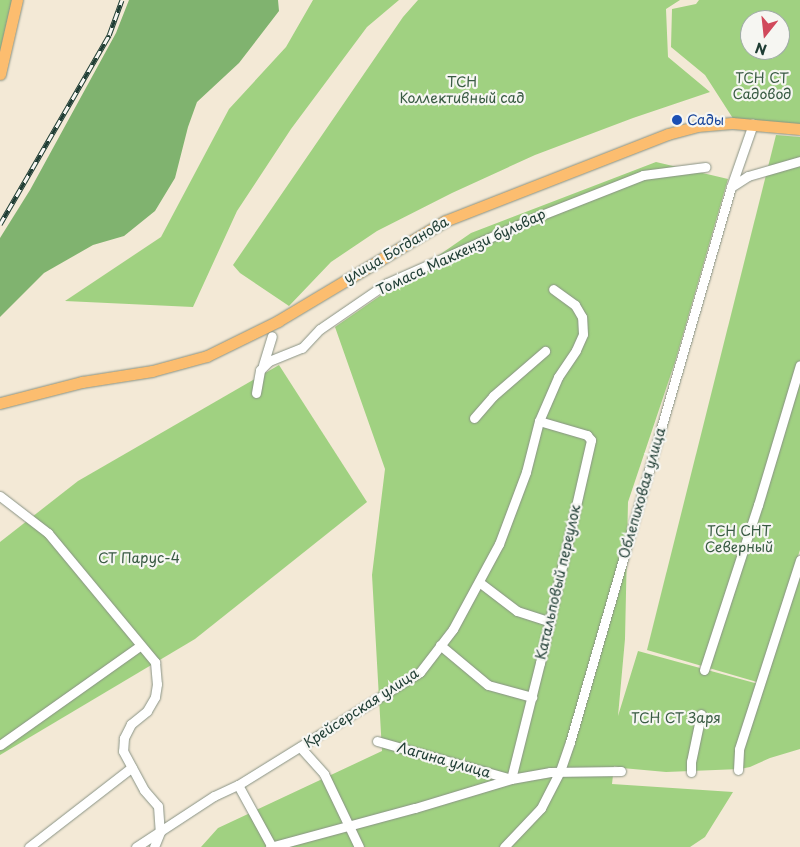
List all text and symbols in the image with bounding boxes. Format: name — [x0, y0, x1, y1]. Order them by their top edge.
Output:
north arrow — [740, 10, 790, 60]
text: N — [753, 37, 769, 61]
park label: ТСН СТ Садовод — [732, 70, 792, 102]
park label: ТСН Коллективный сад — [399, 74, 525, 106]
place label: Сады — [687, 112, 724, 128]
marker: Сады — [671, 114, 683, 126]
street label: Томаса Маккензи бульвар — [373, 205, 549, 299]
street label: улица Богданова — [340, 213, 452, 287]
street label: Облепиховая улица — [615, 426, 669, 560]
street label: Катальповый переулок — [532, 503, 584, 661]
park label: ТСН СНТ Северный — [705, 523, 773, 556]
park label: СТ Парус-4 — [97, 550, 181, 566]
street label: Крейсерская улица — [300, 664, 422, 752]
park label: ТСН СТ Заря — [630, 710, 722, 726]
street label: Лагина улица — [395, 739, 493, 781]

